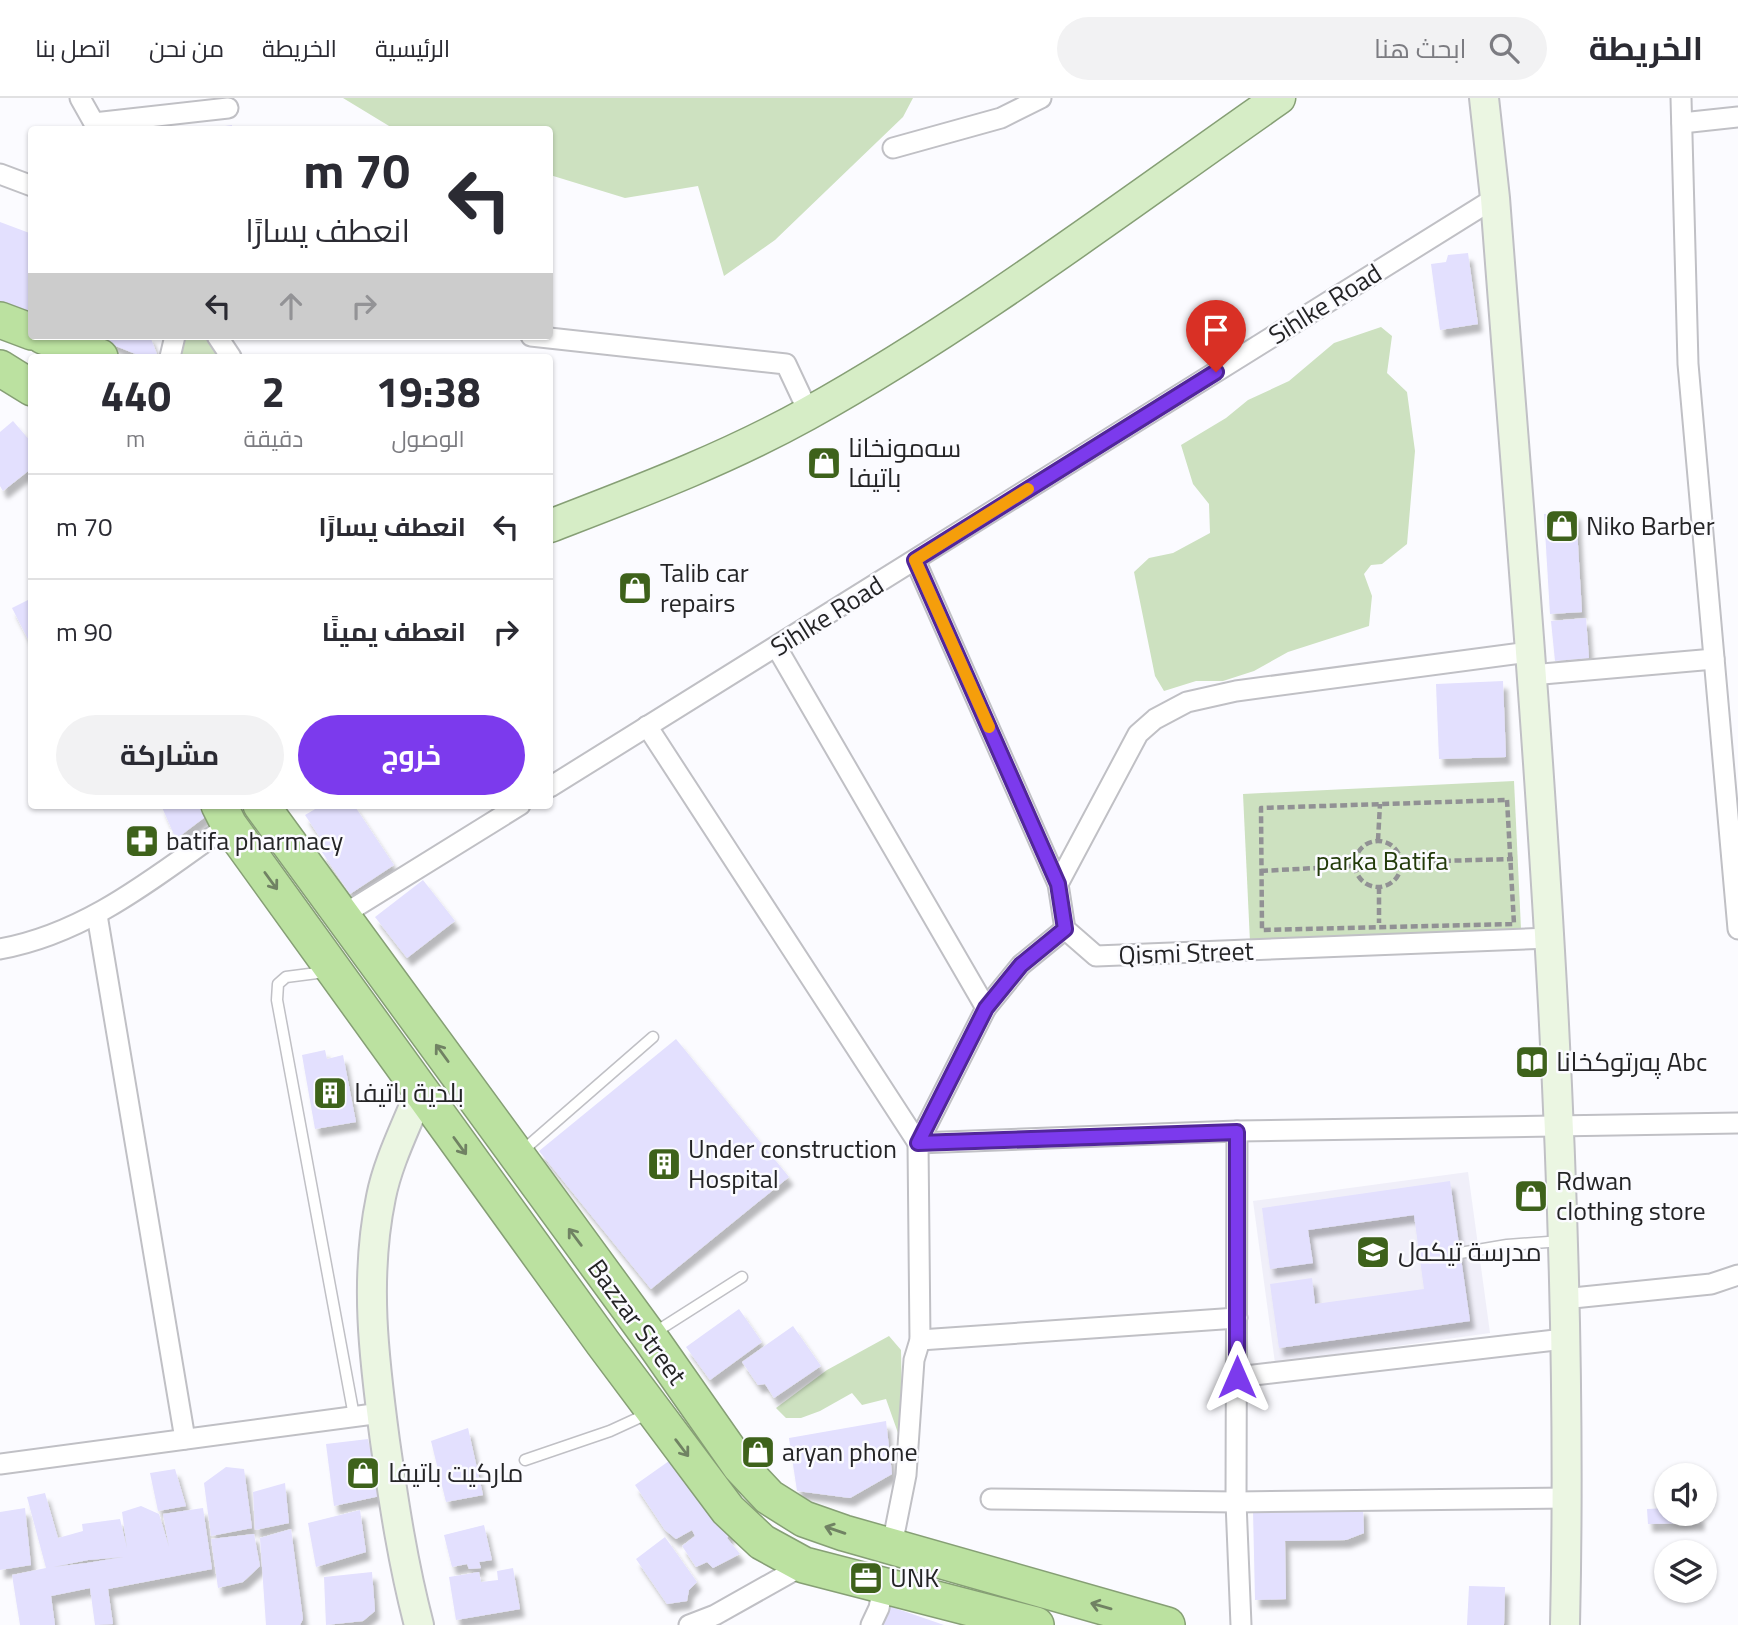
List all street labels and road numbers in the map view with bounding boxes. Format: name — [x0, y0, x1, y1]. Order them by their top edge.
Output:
street label: Sihlke Road — [1261, 253, 1389, 354]
street label: Sihlke Road — [763, 565, 891, 666]
street label: Qismi Street — [1118, 931, 1254, 974]
street label: Bazzar Street — [578, 1251, 697, 1393]

